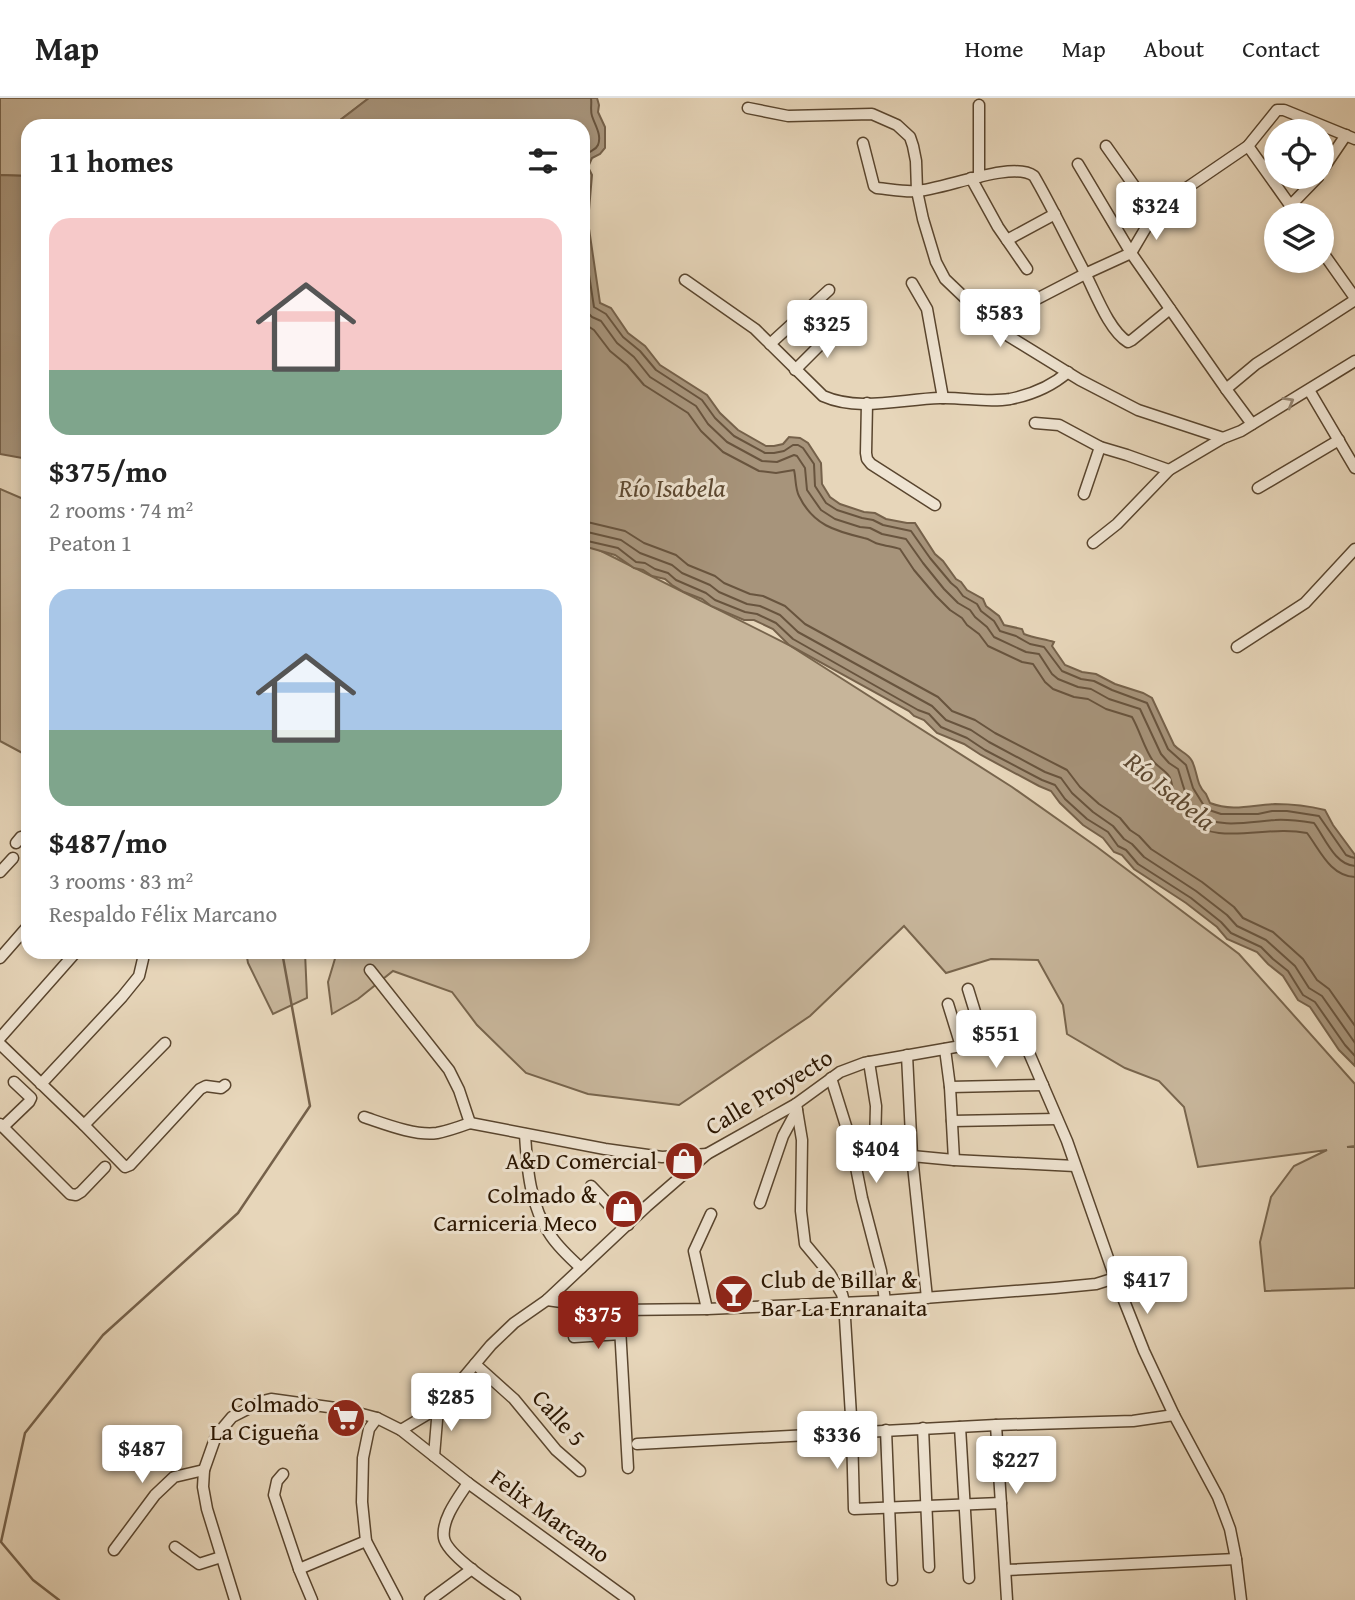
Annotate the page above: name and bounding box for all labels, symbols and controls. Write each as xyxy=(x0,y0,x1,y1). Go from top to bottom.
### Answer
text: Map xyxy=(35,24,99,72)
text: Home xyxy=(965,31,1024,66)
text: Map xyxy=(1062,31,1106,66)
text: About xyxy=(1144,31,1204,66)
text: Contact xyxy=(1242,31,1320,66)
map controls xyxy=(1264,119,1334,273)
button: locate xyxy=(1264,119,1334,189)
text: 11 homes xyxy=(49,139,174,183)
icon: filters xyxy=(524,142,562,180)
pin: $324 xyxy=(1115,183,1197,242)
text: $324 xyxy=(1132,188,1180,221)
button: layers xyxy=(1264,203,1334,273)
icon: home xyxy=(243,264,369,390)
pin: $583 xyxy=(959,289,1041,349)
text: $583 xyxy=(976,295,1024,328)
pin: $325 xyxy=(786,300,868,360)
text: $325 xyxy=(803,306,851,339)
one-way arrow xyxy=(1282,397,1294,410)
text: $375/mo xyxy=(49,449,167,493)
water label: Río Isabela xyxy=(617,468,726,507)
text: 2 rooms · 74 m² xyxy=(49,493,193,526)
text: Peaton 1 xyxy=(49,526,132,559)
icon: home xyxy=(243,635,369,761)
water label: Río Isabela xyxy=(1116,741,1224,839)
text: $487/mo xyxy=(49,820,167,864)
text: 3 rooms · 83 m² xyxy=(49,864,193,897)
text: Respaldo Félix Marcano xyxy=(49,897,277,930)
pin: $551 xyxy=(955,1010,1037,1070)
text: $551 xyxy=(972,1016,1020,1049)
street label: Calle Proyecto xyxy=(698,1040,839,1143)
pin: $404 xyxy=(835,1126,917,1185)
text: $404 xyxy=(852,1131,900,1164)
shop icon: A&D Comercial xyxy=(663,1140,705,1182)
place label: A&D Comercial xyxy=(505,1143,657,1178)
place label: Colmado & Carniceria Meco xyxy=(434,1177,598,1240)
shop icon: Colmado & Carniceria Meco xyxy=(603,1188,645,1230)
pin: $417 xyxy=(1106,1256,1188,1316)
place label: Club de Billar & Bar La Enranaita xyxy=(761,1262,928,1325)
text: $417 xyxy=(1123,1262,1171,1295)
bar icon: Club de Billar & Bar La Enranaita xyxy=(713,1273,755,1315)
pin: $375 xyxy=(557,1292,639,1351)
text: $375 xyxy=(574,1297,622,1330)
pin: $285 xyxy=(410,1374,492,1433)
text: $285 xyxy=(427,1379,475,1412)
street label: Calle 5 xyxy=(524,1381,594,1454)
place label: Colmado La Cigueña xyxy=(210,1386,320,1449)
supermarket icon: Colmado La Cigueña xyxy=(325,1397,367,1439)
pin: $336 xyxy=(796,1412,878,1471)
text: $336 xyxy=(813,1417,861,1450)
pin: $487 xyxy=(101,1426,183,1485)
text: $487 xyxy=(118,1431,166,1464)
pin: $227 xyxy=(975,1436,1057,1496)
text: $227 xyxy=(992,1442,1040,1475)
street label: Felix Marcano xyxy=(483,1460,618,1571)

